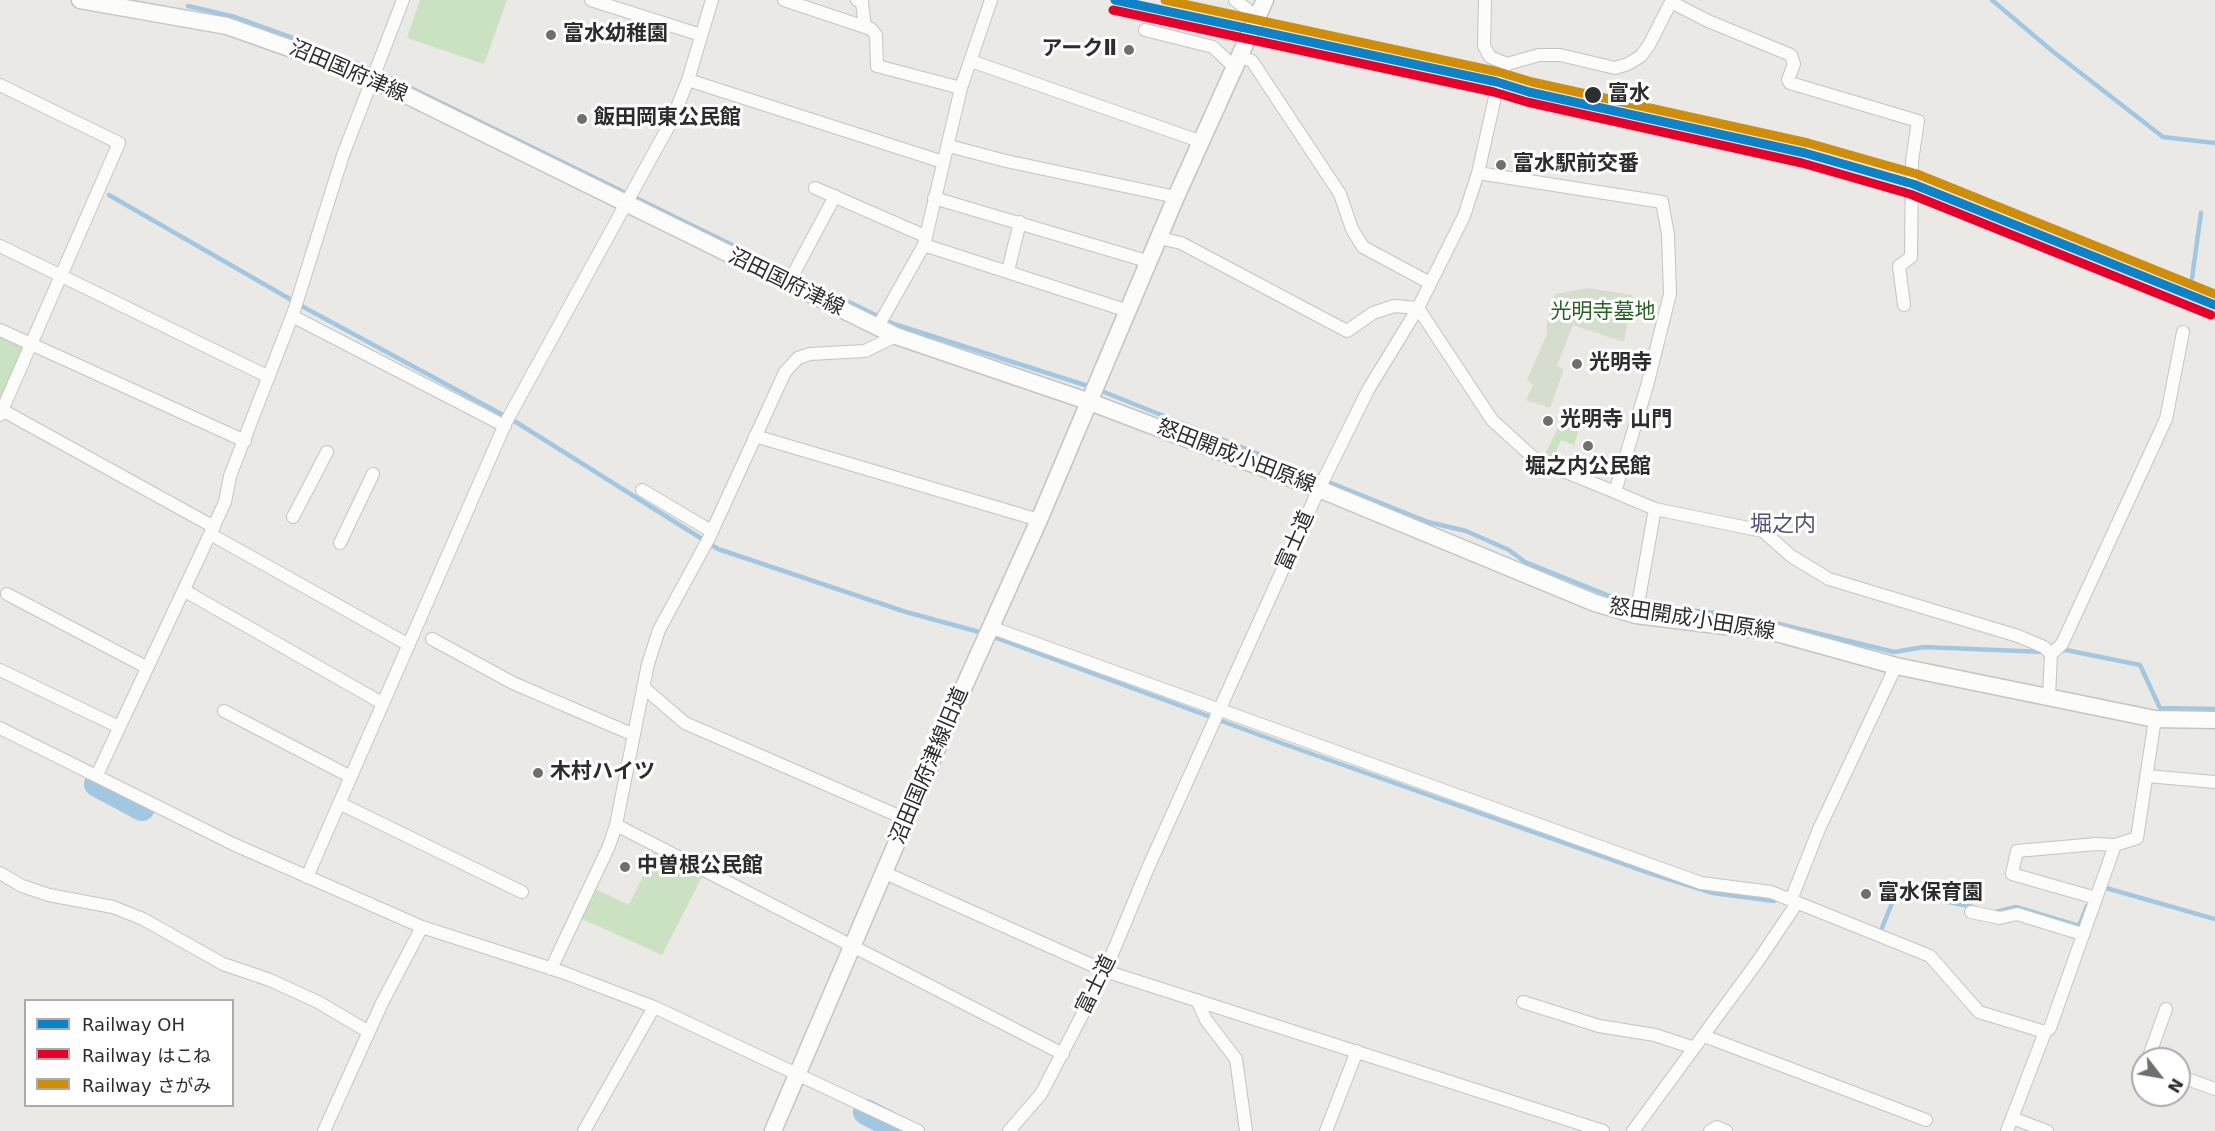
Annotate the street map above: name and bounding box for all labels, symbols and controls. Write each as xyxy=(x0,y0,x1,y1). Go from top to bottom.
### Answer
place label: 富水幼稚園 xyxy=(563,22,668,48)
marker: 富水幼稚園 xyxy=(544,28,558,42)
street label: 沼田国府津線 xyxy=(285,36,411,108)
place label: アークⅡ xyxy=(1041,37,1117,63)
marker: アークⅡ xyxy=(1122,43,1136,57)
place label: 富水 xyxy=(1608,82,1650,108)
marker: 富水 xyxy=(1583,85,1603,105)
place label: 飯田岡東公民館 xyxy=(594,106,741,132)
marker: 飯田岡東公民館 xyxy=(575,112,589,126)
place label: 富水駅前交番 xyxy=(1513,152,1639,178)
marker: 富水駅前交番 xyxy=(1494,158,1508,172)
street label: 沼田国府津線 xyxy=(724,244,848,322)
park label: 光明寺墓地 xyxy=(1551,300,1655,326)
place label: 光明寺 xyxy=(1589,351,1652,377)
marker: 光明寺 xyxy=(1570,357,1584,371)
place label: 光明寺 山門 xyxy=(1560,408,1672,434)
marker: 光明寺 山門 xyxy=(1541,414,1555,428)
street label: 怒田開成小田原線 xyxy=(1153,415,1319,499)
marker: 堀之内公民館 xyxy=(1581,439,1595,453)
place label: 堀之内公民館 xyxy=(1525,455,1651,481)
street label: 富士道 xyxy=(1272,507,1320,575)
district label: 堀之内 xyxy=(1750,512,1816,538)
street label: 怒田開成小田原線 xyxy=(1607,594,1777,646)
street label: 沼田国府津線旧道 xyxy=(886,684,974,848)
place label: 木村ハイツ xyxy=(550,760,655,786)
marker: 木村ハイツ xyxy=(531,766,545,780)
place label: 中曽根公民館 xyxy=(637,854,763,880)
marker: 中曽根公民館 xyxy=(618,860,632,874)
place label: 富水保育園 xyxy=(1878,881,1983,907)
marker: 富水保育園 xyxy=(1859,887,1873,901)
street label: 富士道 xyxy=(1072,951,1122,1019)
legend xyxy=(24,999,234,1107)
text: Railway OH xyxy=(82,1014,185,1035)
text: Railway はこね xyxy=(82,1045,211,1066)
north arrow xyxy=(2131,1047,2191,1107)
text: Railway さがみ xyxy=(82,1075,211,1096)
text: N xyxy=(2164,1075,2187,1096)

